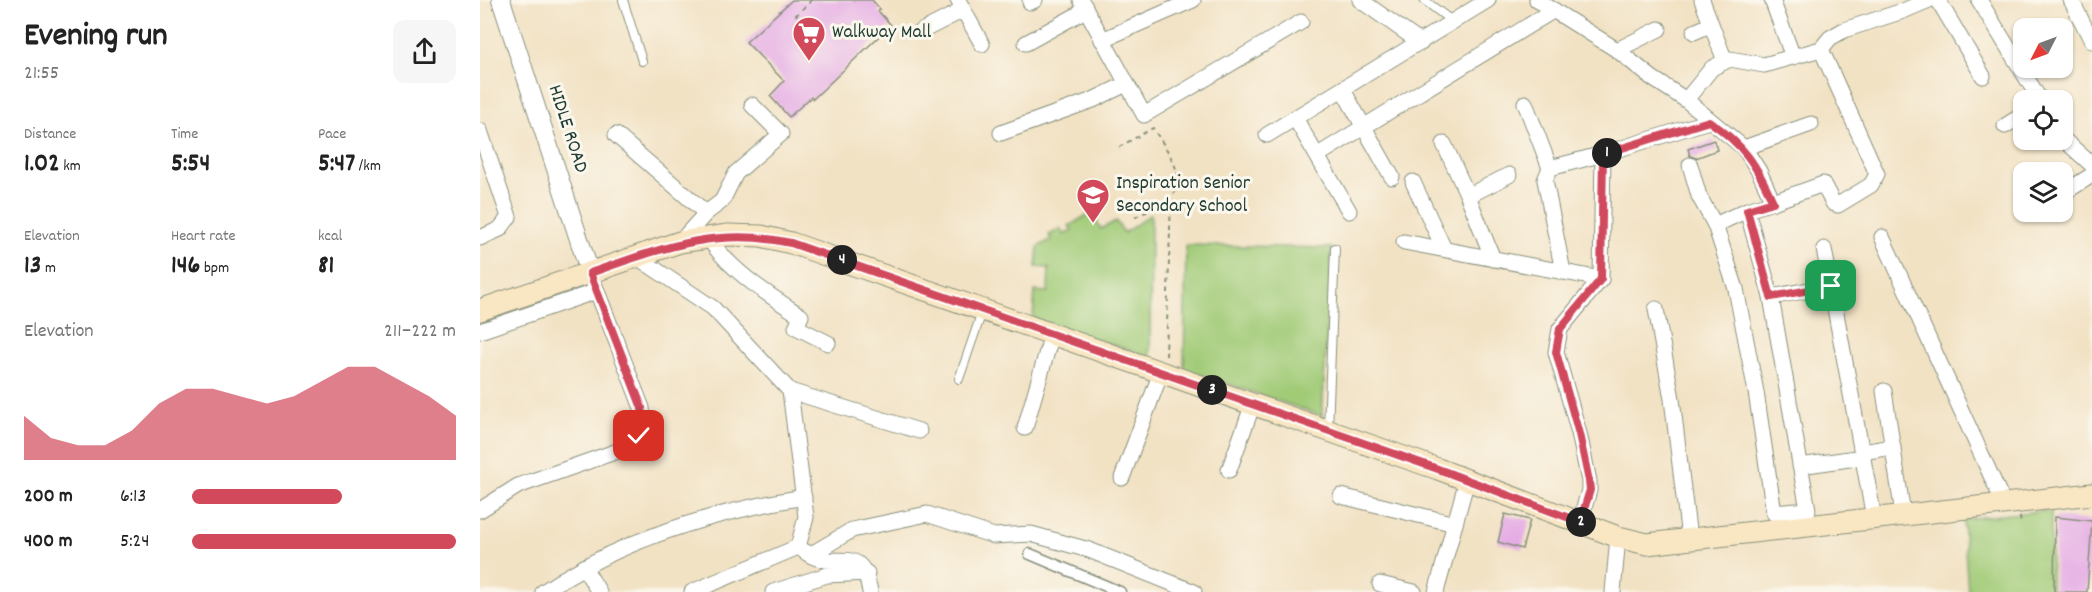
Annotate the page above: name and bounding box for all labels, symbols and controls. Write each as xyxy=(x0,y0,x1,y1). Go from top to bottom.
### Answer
text: Evening run xyxy=(24,14,168,61)
supermarket icon: Walkway Mall xyxy=(791,15,827,62)
north arrow xyxy=(2013,18,2073,78)
map controls xyxy=(2013,18,2073,222)
place label: Walkway Mall xyxy=(832,19,932,47)
button: share xyxy=(393,20,456,83)
text: 21:55 xyxy=(24,60,59,88)
street label: HIDLE ROAD xyxy=(540,81,594,177)
button: locate xyxy=(2013,90,2073,150)
text: Distance xyxy=(24,123,76,146)
text: Time xyxy=(171,123,198,146)
text: Pace xyxy=(318,123,346,146)
pin: 1 xyxy=(1592,138,1622,168)
text: 1 xyxy=(1605,141,1609,164)
text: 1.02 xyxy=(24,146,60,183)
text: 5:54 xyxy=(171,146,210,183)
text: 5:47 xyxy=(318,146,355,183)
text: km xyxy=(60,155,81,178)
text: /km xyxy=(355,155,381,178)
button: layers xyxy=(2013,162,2073,222)
place label: Inspiration Senior Secondary School xyxy=(1116,170,1251,221)
school or university icon: Inspiration Senior Secondary School xyxy=(1075,177,1111,224)
text: Elevation xyxy=(24,225,80,248)
text: Heart rate xyxy=(171,225,236,248)
text: kcal xyxy=(318,225,342,248)
pin: 4 xyxy=(827,245,857,275)
text: 13 xyxy=(24,248,41,285)
text: 146 xyxy=(171,248,200,285)
text: 81 xyxy=(318,248,334,285)
text: 4 xyxy=(839,248,845,271)
text: m xyxy=(41,257,56,280)
text: bpm xyxy=(200,257,229,280)
pin xyxy=(1805,260,1856,311)
icon: arrive xyxy=(1814,269,1847,302)
text: Elevation xyxy=(24,318,94,346)
text: 211–222 m xyxy=(384,318,456,346)
pin: 3 xyxy=(1197,375,1227,405)
text: 3 xyxy=(1208,378,1216,401)
pin xyxy=(613,410,664,461)
icon: check xyxy=(622,419,655,452)
text: 200 m xyxy=(24,483,73,511)
text: 6:13 xyxy=(120,483,146,511)
pin: 2 xyxy=(1566,507,1596,537)
text: 2 xyxy=(1578,510,1585,533)
text: 400 m xyxy=(24,528,72,556)
text: 5:24 xyxy=(120,528,150,556)

